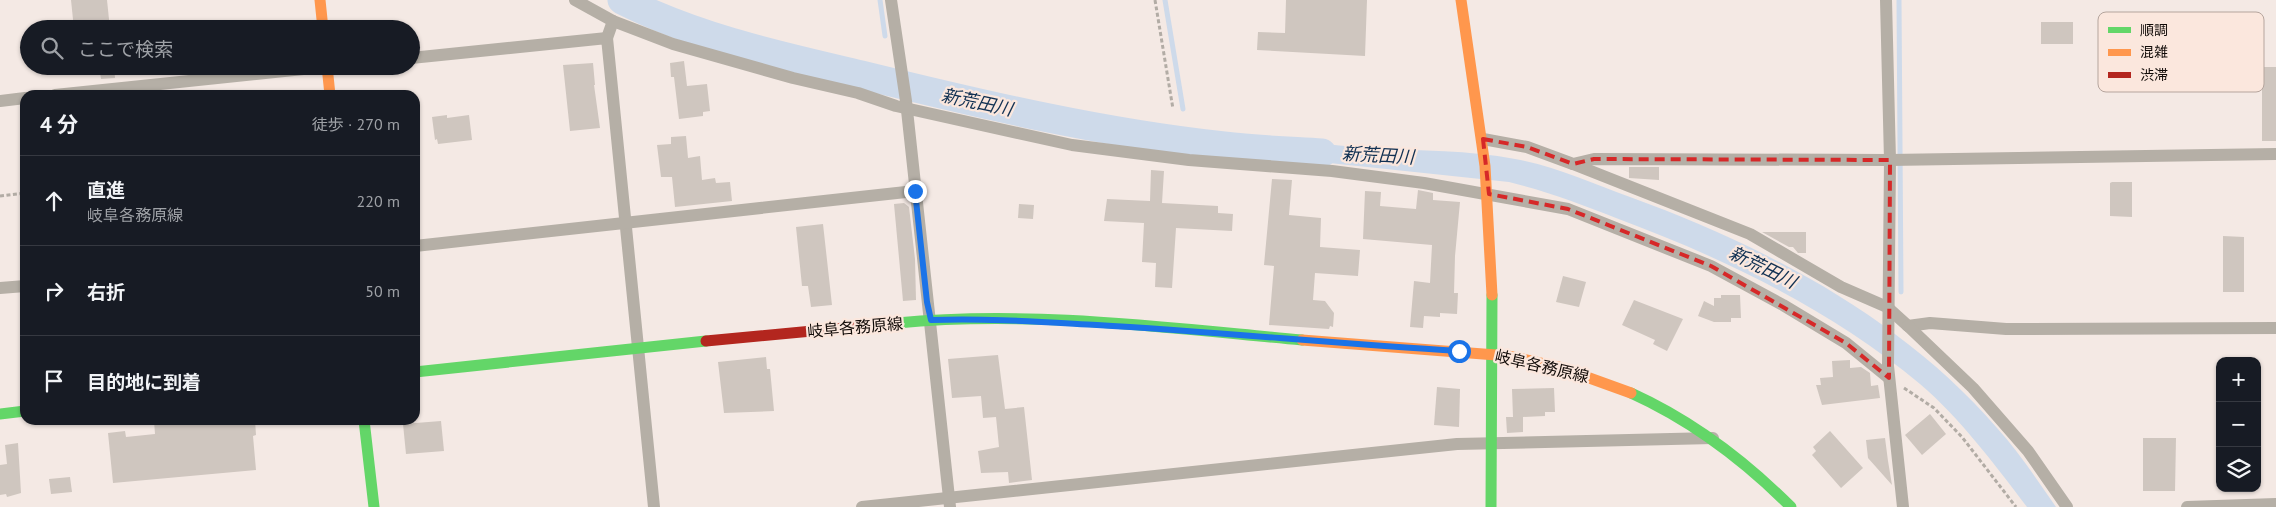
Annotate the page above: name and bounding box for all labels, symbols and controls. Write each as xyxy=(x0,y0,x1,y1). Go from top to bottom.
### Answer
legend xyxy=(2098,12,2264,92)
search box xyxy=(20,20,420,75)
text: 順調 xyxy=(2140,21,2168,39)
icon: search xyxy=(38,34,66,62)
text: ここで検索 xyxy=(78,37,173,61)
text: 混雑 xyxy=(2140,43,2168,61)
text: 渋滞 xyxy=(2140,66,2168,84)
water label: 新荒田川 xyxy=(939,83,1017,121)
text: 4 分 xyxy=(40,111,78,138)
text: 徒歩 · 270 m xyxy=(312,114,400,134)
water label: 新荒田川 xyxy=(1341,142,1417,168)
text: 直進 xyxy=(87,178,125,202)
route end xyxy=(904,180,927,203)
icon: ahead xyxy=(40,187,68,215)
text: 220 m xyxy=(357,191,400,211)
text: 岐阜各務原線 xyxy=(87,205,183,225)
water label: 新荒田川 xyxy=(1726,241,1802,294)
icon: right xyxy=(40,277,68,305)
text: 右折 xyxy=(87,280,125,304)
text: 50 m xyxy=(365,281,400,301)
street label: 岐阜各務原線 xyxy=(806,313,904,341)
route start xyxy=(1448,340,1471,363)
street label: 岐阜各務原線 xyxy=(1493,345,1591,387)
map controls xyxy=(2216,357,2261,492)
button: + xyxy=(2216,357,2261,402)
icon: arrive xyxy=(40,367,68,395)
text: 目的地に到着 xyxy=(87,370,201,394)
button: − xyxy=(2216,402,2261,447)
button: layers xyxy=(2216,447,2261,492)

